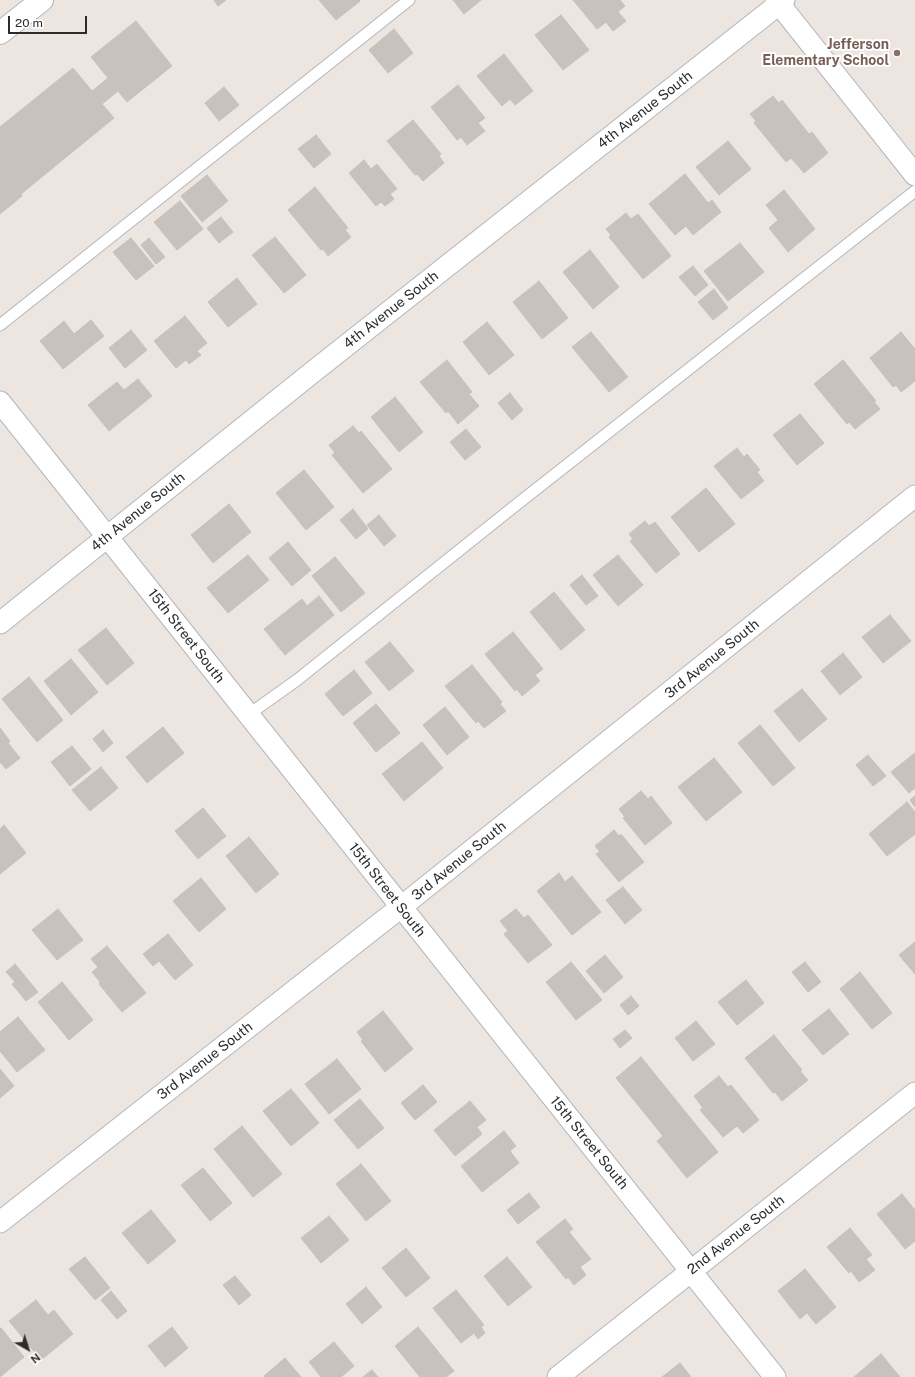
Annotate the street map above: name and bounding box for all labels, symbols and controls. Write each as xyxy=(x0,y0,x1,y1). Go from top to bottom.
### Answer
scale bar xyxy=(10,8,89,34)
text: 20 m xyxy=(15,16,43,30)
place label: Jefferson Elementary School xyxy=(762,37,889,70)
marker: Jefferson Elementary School xyxy=(892,48,902,58)
street label: 4th Avenue South xyxy=(594,68,696,152)
street label: 4th Avenue South xyxy=(340,268,442,352)
street label: 4th Avenue South xyxy=(88,469,188,555)
street label: 15th Street South xyxy=(144,586,228,686)
street label: 3rd Avenue South xyxy=(662,616,762,702)
street label: 3rd Avenue South xyxy=(409,818,509,904)
street label: 15th Street South xyxy=(345,840,429,940)
street label: 3rd Avenue South xyxy=(154,1019,256,1103)
street label: 15th Street South xyxy=(546,1093,632,1193)
street label: 2nd Avenue South xyxy=(684,1192,788,1278)
north arrow xyxy=(8,1329,48,1369)
text: N xyxy=(28,1351,43,1366)

